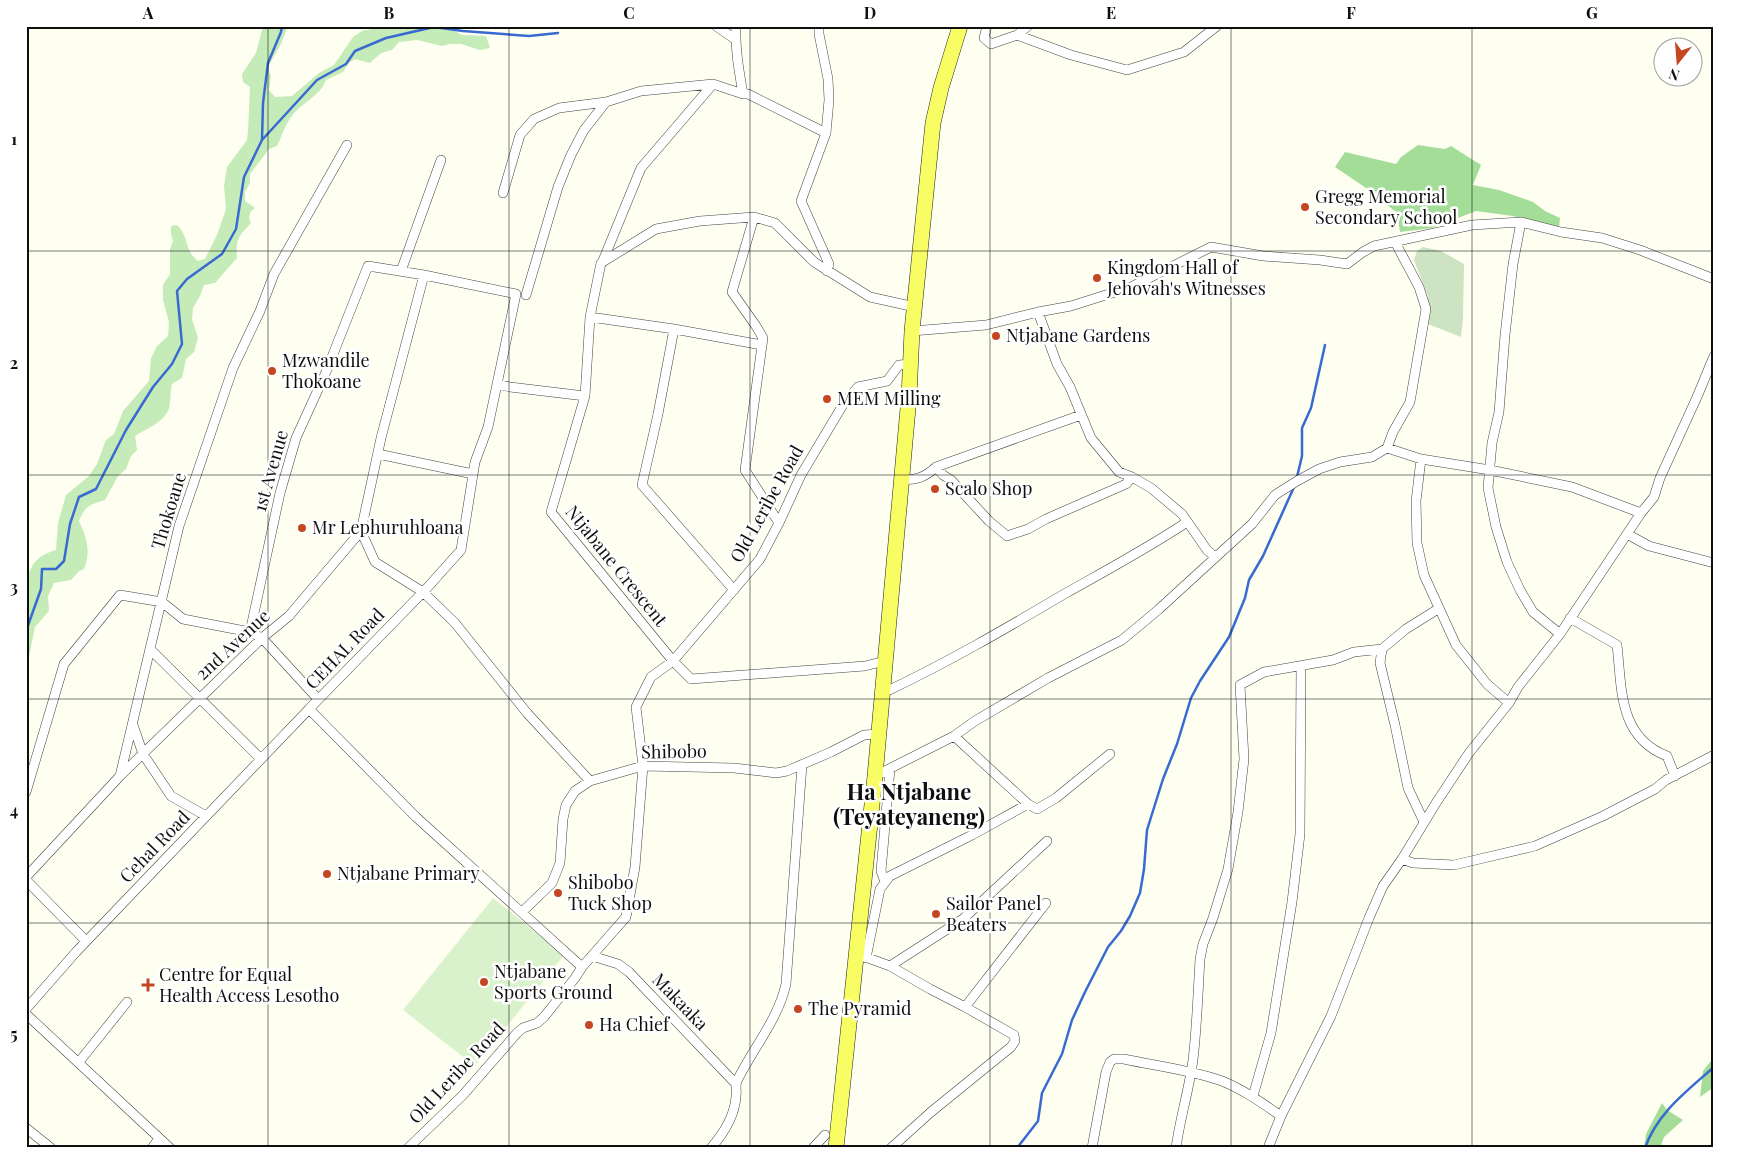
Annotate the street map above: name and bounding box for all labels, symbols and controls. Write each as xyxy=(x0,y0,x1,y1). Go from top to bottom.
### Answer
text: A xyxy=(142,2,154,23)
text: B xyxy=(384,2,395,23)
text: C xyxy=(623,2,635,23)
text: D xyxy=(864,2,876,23)
text: E xyxy=(1106,2,1116,23)
text: F xyxy=(1346,2,1356,23)
text: G xyxy=(1586,2,1598,23)
north arrow xyxy=(1652,38,1702,88)
text: N xyxy=(1666,64,1682,85)
text: 1 xyxy=(11,128,17,149)
place label: Gregg Memorial Secondary School xyxy=(1315,184,1457,229)
marker: Gregg Memorial Secondary School xyxy=(1299,201,1311,213)
place label: Kingdom Hall of Jehovah's Witnesses xyxy=(1106,255,1266,300)
marker: Kingdom Hall of Jehovah's Witnesses xyxy=(1091,272,1103,284)
place label: Ntjabane Gardens xyxy=(1006,323,1150,347)
marker: Ntjabane Gardens xyxy=(990,330,1002,342)
place label: Mzwandile Thokoane xyxy=(282,348,370,393)
text: 2 xyxy=(10,352,18,373)
marker: Mzwandile Thokoane xyxy=(266,365,278,377)
place label: MEM Milling xyxy=(837,386,941,410)
marker: MEM Milling xyxy=(821,393,833,405)
street label: 1st Avenue xyxy=(247,427,293,514)
street label: Old Leribe Road xyxy=(724,440,809,566)
street label: Thokoane xyxy=(145,469,191,552)
place label: Scalo Shop xyxy=(945,476,1032,500)
marker: Scalo Shop xyxy=(929,483,941,495)
street label: Ntjabane Crescent xyxy=(561,500,673,631)
place label: Mr Lephuruhloana xyxy=(312,515,464,539)
marker: Mr Lephuruhloana xyxy=(296,522,308,534)
text: 3 xyxy=(10,576,18,597)
street label: CEHAL Road xyxy=(300,602,389,694)
street label: 2nd Avenue xyxy=(190,604,275,685)
street label: Shibobo xyxy=(641,738,707,764)
district label: Ha Ntjabane (Teyateyaneng) xyxy=(833,776,985,831)
text: 4 xyxy=(10,799,18,820)
street label: Cehal Road xyxy=(114,805,195,888)
place label: Ntjabane Primary xyxy=(337,861,480,885)
marker: Ntjabane Primary xyxy=(321,868,333,880)
place label: Shibobo Tuck Shop xyxy=(568,870,652,915)
marker: Shibobo Tuck Shop xyxy=(552,887,564,899)
place label: Sailor Panel Beaters xyxy=(946,891,1041,936)
marker: Sailor Panel Beaters xyxy=(930,908,942,920)
place label: Ntjabane Sports Ground xyxy=(494,959,613,1004)
place label: Centre for Equal Health Access Lesotho xyxy=(159,962,339,1007)
street label: Makaaka xyxy=(647,967,714,1035)
marker: Ntjabane Sports Ground xyxy=(478,976,490,988)
marker: Centre for Equal Health Access Lesotho xyxy=(141,978,155,992)
place label: The Pyramid xyxy=(808,996,912,1020)
marker: The Pyramid xyxy=(792,1003,804,1015)
place label: Ha Chief xyxy=(599,1012,671,1036)
street label: Old Leribe Road xyxy=(403,1016,510,1128)
marker: Ha Chief xyxy=(583,1019,595,1031)
text: 5 xyxy=(10,1023,18,1044)

